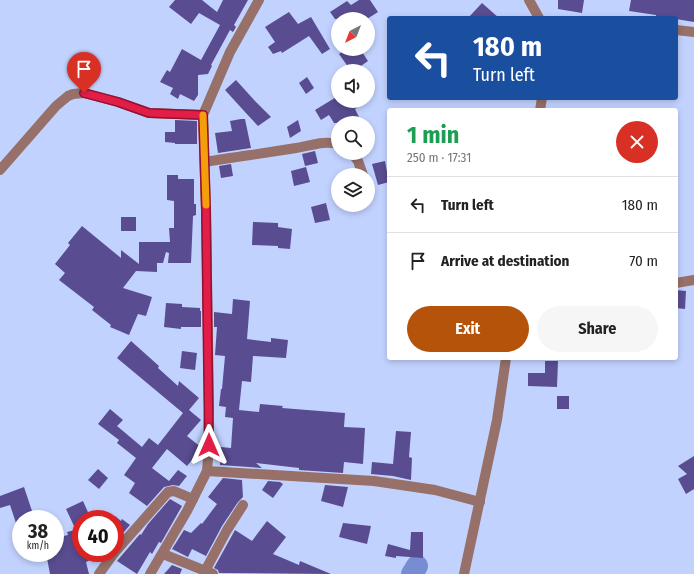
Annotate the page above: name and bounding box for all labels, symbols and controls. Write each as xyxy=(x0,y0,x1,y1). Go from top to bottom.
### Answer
north arrow xyxy=(331,12,375,56)
map controls xyxy=(331,12,375,212)
text: 180 m xyxy=(473,30,542,63)
icon: left xyxy=(407,32,459,84)
pin xyxy=(67,52,101,93)
icon: arrive xyxy=(73,58,95,80)
button: sound xyxy=(331,64,375,108)
text: Turn left xyxy=(473,64,535,86)
button: search xyxy=(331,116,375,160)
text: 1 min xyxy=(407,121,459,149)
button: close xyxy=(616,121,658,163)
text: 250 m · 17:31 xyxy=(407,150,471,165)
button: layers xyxy=(331,168,375,212)
icon: left xyxy=(407,194,429,216)
text: Turn left xyxy=(441,196,494,214)
text: 180 m xyxy=(622,196,658,214)
icon: arrive xyxy=(407,250,429,272)
text: Arrive at destination xyxy=(441,252,569,270)
text: 70 m xyxy=(629,252,658,270)
button: Exit xyxy=(407,306,529,352)
button: Share xyxy=(537,306,658,352)
position arrow xyxy=(188,424,230,466)
speed limit sign: 40 xyxy=(72,510,124,562)
text: 38 xyxy=(28,519,48,543)
text: km/h xyxy=(27,540,49,552)

